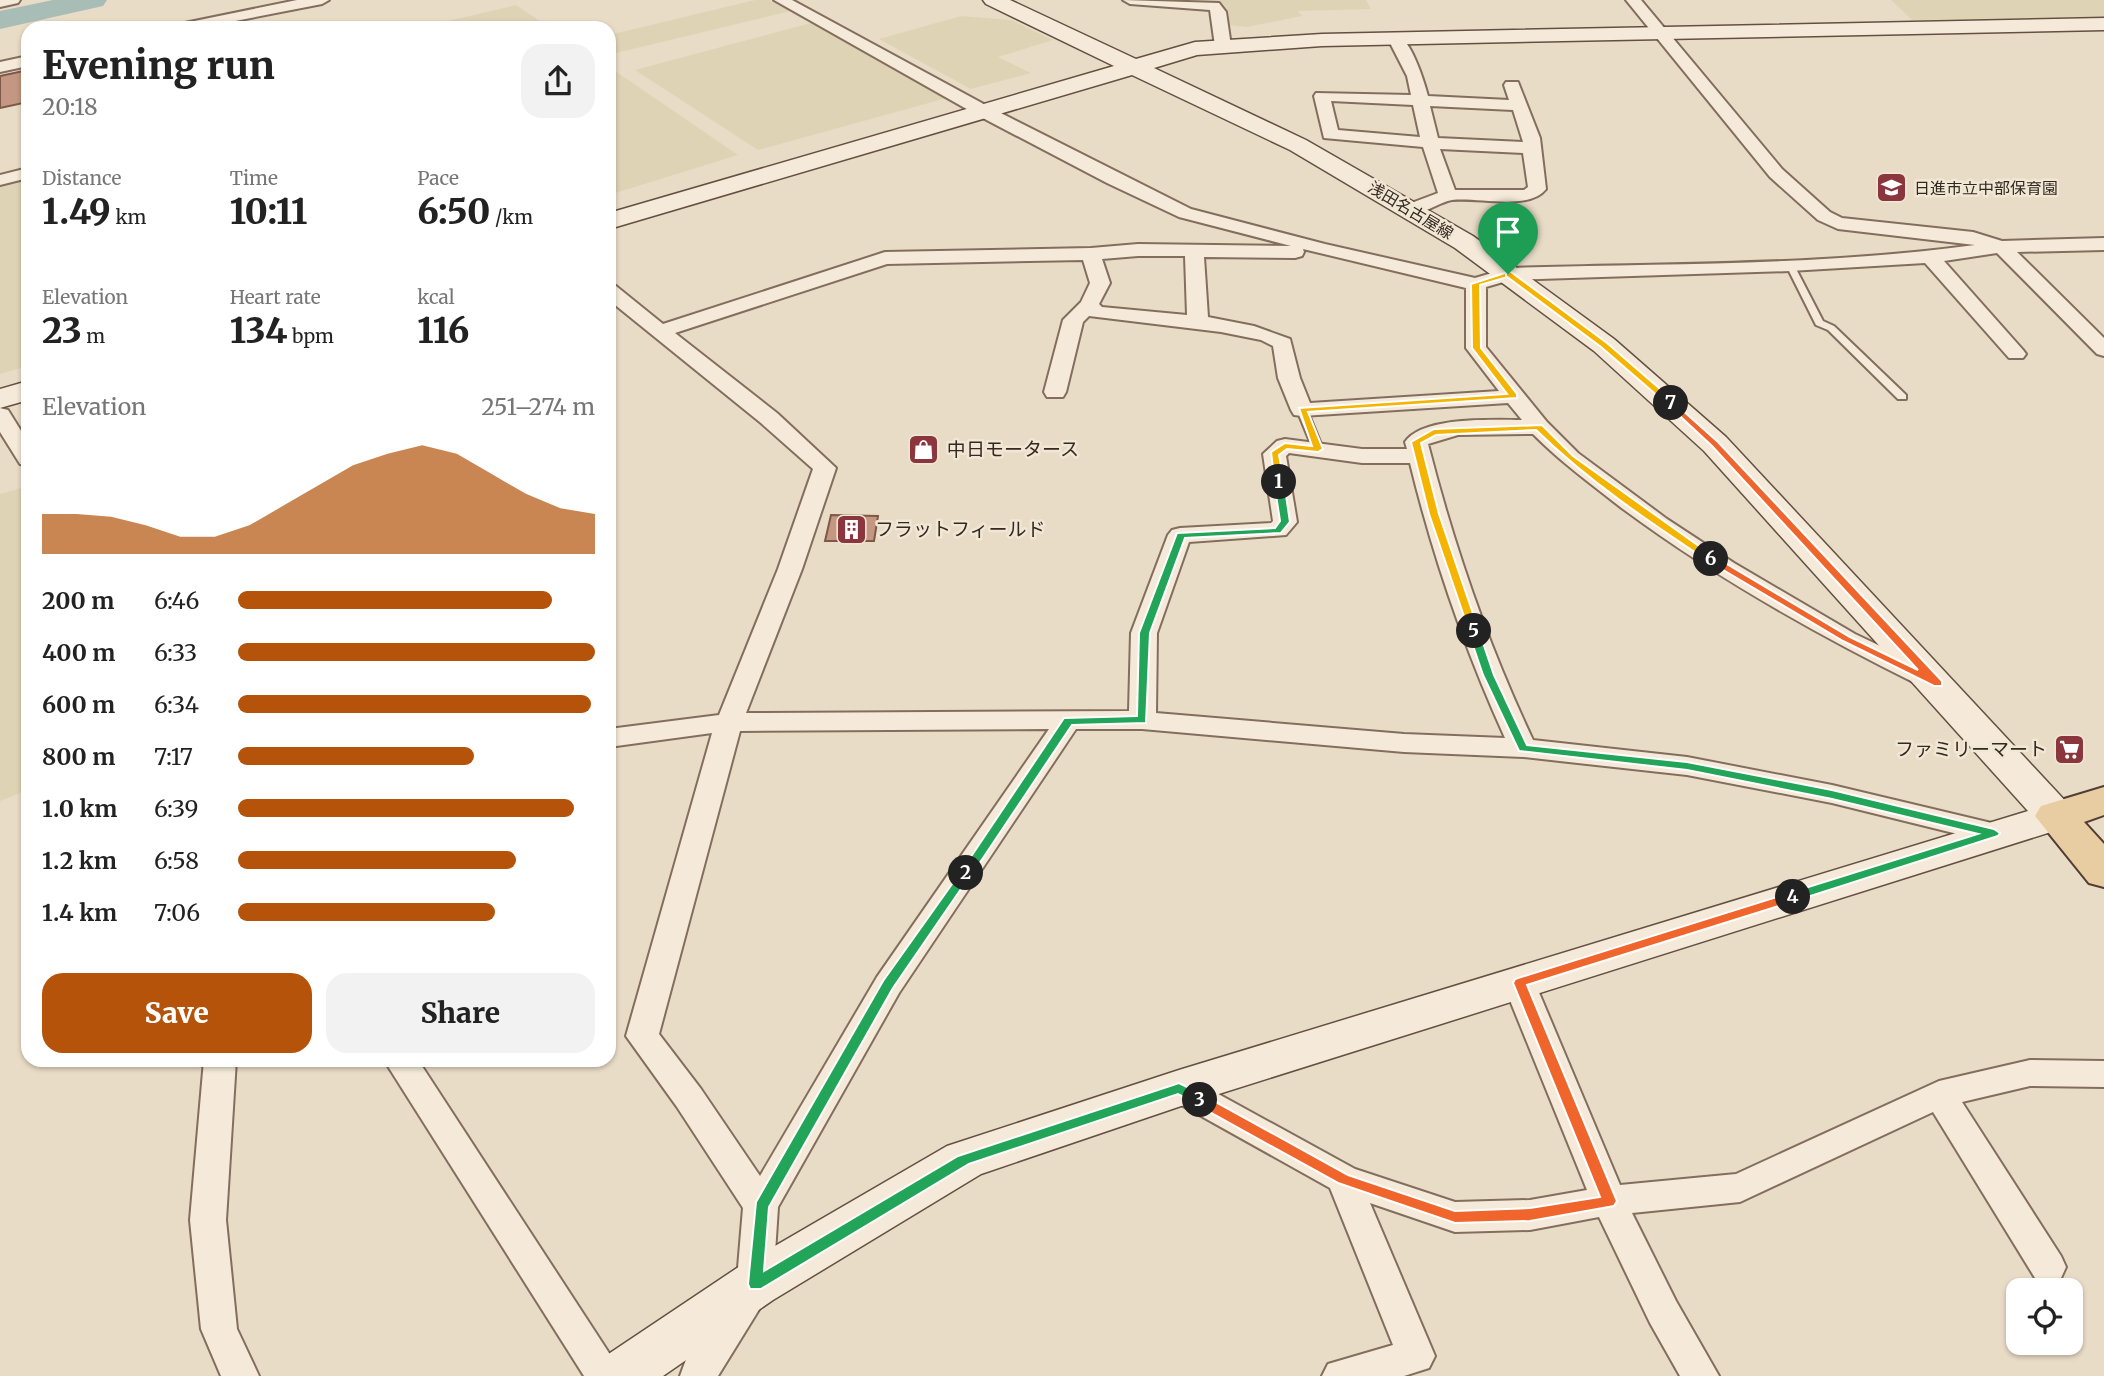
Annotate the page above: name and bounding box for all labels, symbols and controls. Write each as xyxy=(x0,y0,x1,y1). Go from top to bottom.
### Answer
text: Evening run xyxy=(42,42,275,89)
button: share xyxy=(521,44,595,118)
text: 20:18 xyxy=(42,92,98,121)
text: Distance xyxy=(42,166,121,190)
text: Time xyxy=(230,166,278,190)
text: Pace xyxy=(417,166,459,190)
school or university icon: 日進市立中部保育園 xyxy=(1874,171,1908,205)
street label: 浅田名古屋線 xyxy=(1365,177,1457,243)
place label: 日進市立中部保育園 xyxy=(1914,178,2058,198)
text: 1.49 xyxy=(42,190,111,234)
text: 10:11 xyxy=(230,190,307,234)
text: 6:50 xyxy=(417,190,490,234)
pin xyxy=(1478,202,1538,274)
text: km xyxy=(111,205,146,229)
text: /km xyxy=(490,205,533,229)
icon: arrive xyxy=(1489,213,1527,251)
text: Elevation xyxy=(42,285,128,309)
text: Heart rate xyxy=(230,285,321,309)
text: kcal xyxy=(417,285,455,309)
text: 23 xyxy=(42,309,82,353)
text: 134 xyxy=(230,309,288,353)
text: 116 xyxy=(417,309,469,353)
text: m xyxy=(82,324,105,348)
text: bpm xyxy=(288,324,334,348)
pin: 7 xyxy=(1654,386,1688,420)
text: 7 xyxy=(1665,390,1676,414)
text: Elevation xyxy=(42,392,146,421)
text: 251–274 m xyxy=(481,392,595,421)
shop icon: 中日モータース xyxy=(907,432,941,466)
place label: 中日モータース xyxy=(947,437,1079,461)
pin: 1 xyxy=(1262,464,1296,500)
text: 1 xyxy=(1274,469,1283,493)
building icon: フラットフィールド xyxy=(835,512,869,546)
place label: フラットフィールド xyxy=(875,517,1046,541)
pin: 6 xyxy=(1694,542,1728,576)
text: 6 xyxy=(1705,546,1716,570)
text: 200 m xyxy=(42,586,114,615)
text: 6:46 xyxy=(154,586,200,615)
pin: 5 xyxy=(1456,614,1492,648)
text: 5 xyxy=(1468,618,1479,642)
text: 400 m xyxy=(42,638,116,667)
text: 6:33 xyxy=(154,638,197,667)
text: 600 m xyxy=(42,690,115,719)
text: 6:34 xyxy=(154,690,199,719)
supermarket icon: ファミリーマート xyxy=(2053,732,2087,766)
place label: ファミリーマート xyxy=(1895,737,2047,761)
text: 800 m xyxy=(42,742,115,771)
text: 7:17 xyxy=(154,742,193,771)
text: 1.0 km xyxy=(42,794,117,823)
text: 6:39 xyxy=(154,794,198,823)
text: 1.2 km xyxy=(42,846,117,875)
text: 6:58 xyxy=(154,846,199,875)
pin: 2 xyxy=(948,856,984,890)
text: 2 xyxy=(960,860,971,884)
pin: 4 xyxy=(1776,880,1811,914)
text: 4 xyxy=(1786,884,1799,908)
text: 1.4 km xyxy=(42,898,117,927)
text: 7:06 xyxy=(154,898,200,927)
button: Save xyxy=(42,973,312,1053)
button: Share xyxy=(326,973,595,1053)
pin: 3 xyxy=(1182,1082,1218,1118)
text: 3 xyxy=(1194,1087,1205,1111)
map controls xyxy=(2006,1278,2083,1355)
button: locate xyxy=(2006,1278,2083,1355)

